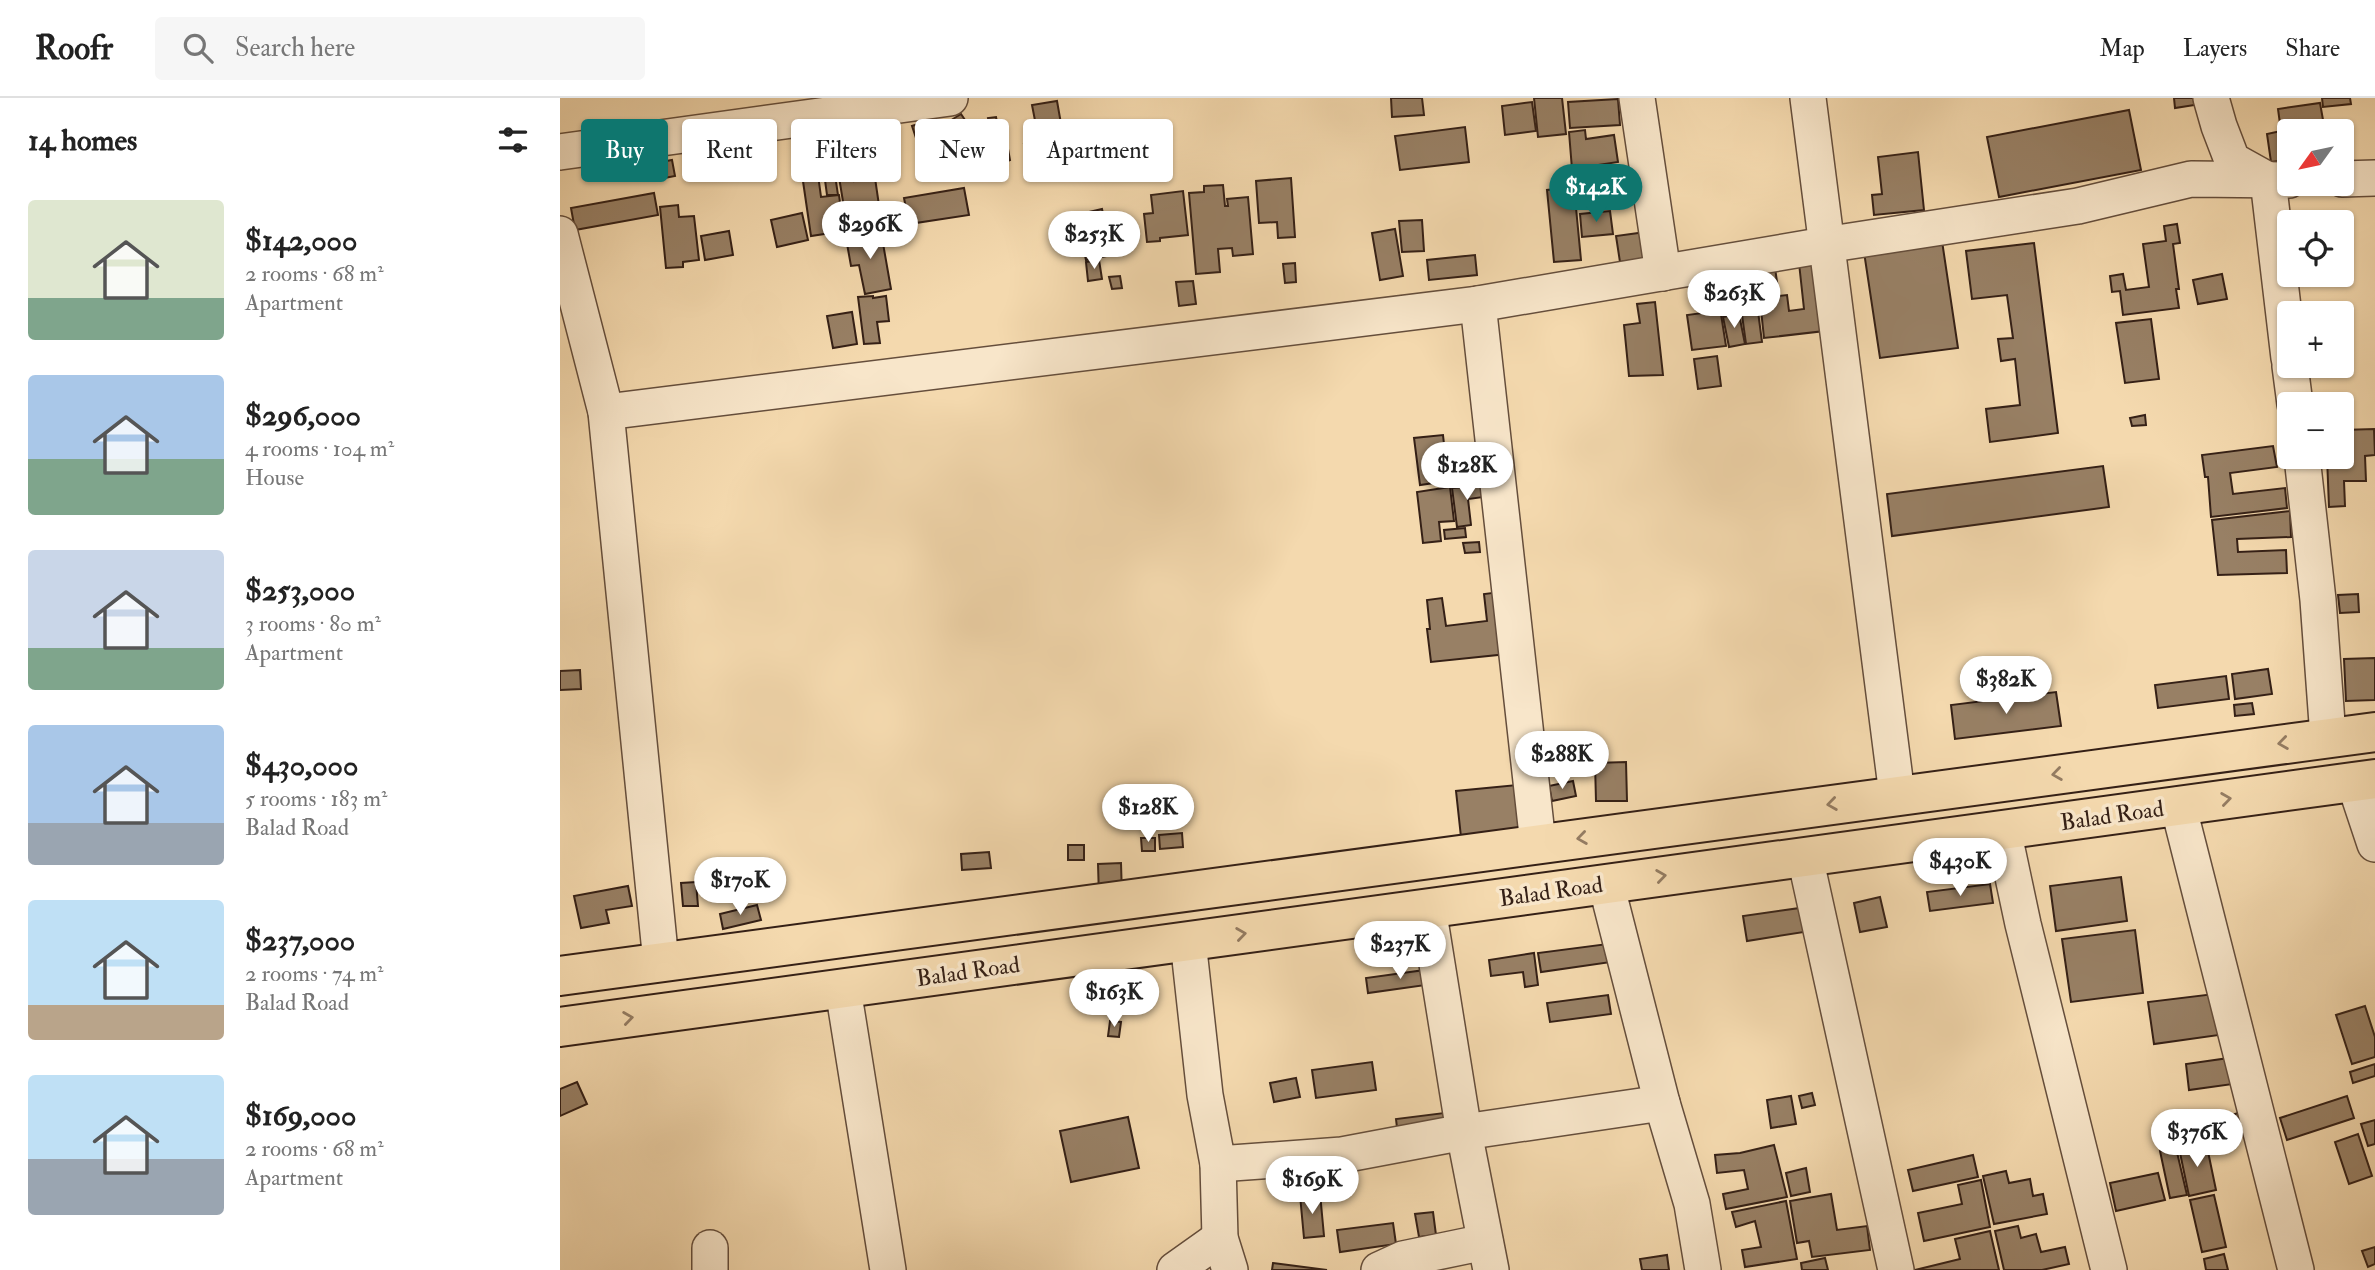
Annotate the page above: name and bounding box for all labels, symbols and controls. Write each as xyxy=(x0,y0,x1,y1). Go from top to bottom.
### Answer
search box xyxy=(155,17,645,80)
text: Roofr xyxy=(35,28,113,69)
icon: search xyxy=(179,29,217,67)
text: Search here xyxy=(235,32,355,64)
text: Map xyxy=(2100,33,2145,64)
text: Layers xyxy=(2183,33,2247,64)
text: Share xyxy=(2285,33,2340,64)
chip: Buy xyxy=(581,119,668,182)
chip: Rent xyxy=(682,119,777,182)
chip: Filters xyxy=(791,119,901,182)
chip: New xyxy=(915,119,1009,182)
chip: Apartment xyxy=(1023,119,1173,182)
north arrow xyxy=(2277,119,2354,196)
map controls xyxy=(2277,119,2354,469)
icon: filters xyxy=(494,121,532,159)
text: 14 homes xyxy=(28,122,137,159)
pin: $142K xyxy=(1547,164,1645,224)
text: $142K xyxy=(1565,172,1627,201)
pin: $296K xyxy=(821,202,919,261)
text: $296K xyxy=(838,209,902,238)
button: locate xyxy=(2277,210,2354,287)
pin: $253K xyxy=(1045,212,1143,271)
text: $253K xyxy=(1064,219,1124,248)
text: $142,000 xyxy=(245,222,357,259)
icon: home xyxy=(84,228,168,312)
text: 2 rooms · 68 m² xyxy=(245,259,384,288)
pin: $263K xyxy=(1685,271,1783,330)
text: $263K xyxy=(1703,278,1765,307)
text: Apartment xyxy=(245,288,343,317)
button: + xyxy=(2277,301,2354,378)
button: − xyxy=(2277,392,2354,469)
text: $296,000 xyxy=(245,397,361,434)
icon: home xyxy=(84,403,168,487)
text: 4 rooms · 104 m² xyxy=(245,434,394,463)
pin: $128K xyxy=(1418,442,1516,502)
text: $128K xyxy=(1437,450,1497,479)
text: House xyxy=(245,463,304,492)
text: $253,000 xyxy=(245,572,355,609)
icon: home xyxy=(84,578,168,662)
text: 3 rooms · 80 m² xyxy=(245,609,381,638)
text: Apartment xyxy=(245,638,343,667)
pin: $382K xyxy=(1957,656,2055,716)
text: $382K xyxy=(1976,664,2036,693)
pin: $288K xyxy=(1513,732,1611,791)
one-way arrow xyxy=(2277,736,2289,751)
text: $288K xyxy=(1531,739,1593,768)
text: $430,000 xyxy=(245,747,358,784)
icon: home xyxy=(84,753,168,837)
one-way arrow xyxy=(2052,766,2063,781)
text: 5 rooms · 183 m² xyxy=(245,784,388,813)
pin: $128K xyxy=(1099,784,1197,844)
text: $128K xyxy=(1118,792,1178,821)
one-way arrow xyxy=(2220,792,2232,807)
street label: Balad Road xyxy=(2058,794,2166,837)
one-way arrow xyxy=(1826,796,1838,811)
text: Balad Road xyxy=(245,813,349,842)
one-way arrow xyxy=(1576,830,1588,845)
pin: $430K xyxy=(1911,838,2009,898)
text: $430K xyxy=(1929,846,1991,875)
pin: $170K xyxy=(691,858,789,917)
text: $170K xyxy=(710,865,770,894)
one-way arrow xyxy=(1655,869,1667,884)
street label: Balad Road xyxy=(1497,870,1605,913)
text: $237,000 xyxy=(245,922,355,959)
pin: $237K xyxy=(1351,922,1449,981)
one-way arrow xyxy=(1236,927,1247,942)
icon: home xyxy=(84,928,168,1012)
text: $237K xyxy=(1370,929,1430,958)
street label: Balad Road xyxy=(914,950,1022,993)
text: 2 rooms · 74 m² xyxy=(245,959,384,988)
pin: $163K xyxy=(1065,970,1163,1029)
text: $163K xyxy=(1085,977,1143,1006)
text: Balad Road xyxy=(245,988,349,1017)
one-way arrow xyxy=(622,1011,633,1026)
text: $169,000 xyxy=(245,1097,356,1134)
icon: home xyxy=(84,1103,168,1187)
pin: $376K xyxy=(2148,1110,2246,1169)
text: $376K xyxy=(2167,1117,2227,1146)
text: 2 rooms · 68 m² xyxy=(245,1134,384,1163)
pin: $169K xyxy=(1263,1156,1361,1216)
text: Apartment xyxy=(245,1163,343,1192)
text: $169K xyxy=(1282,1164,1342,1193)

